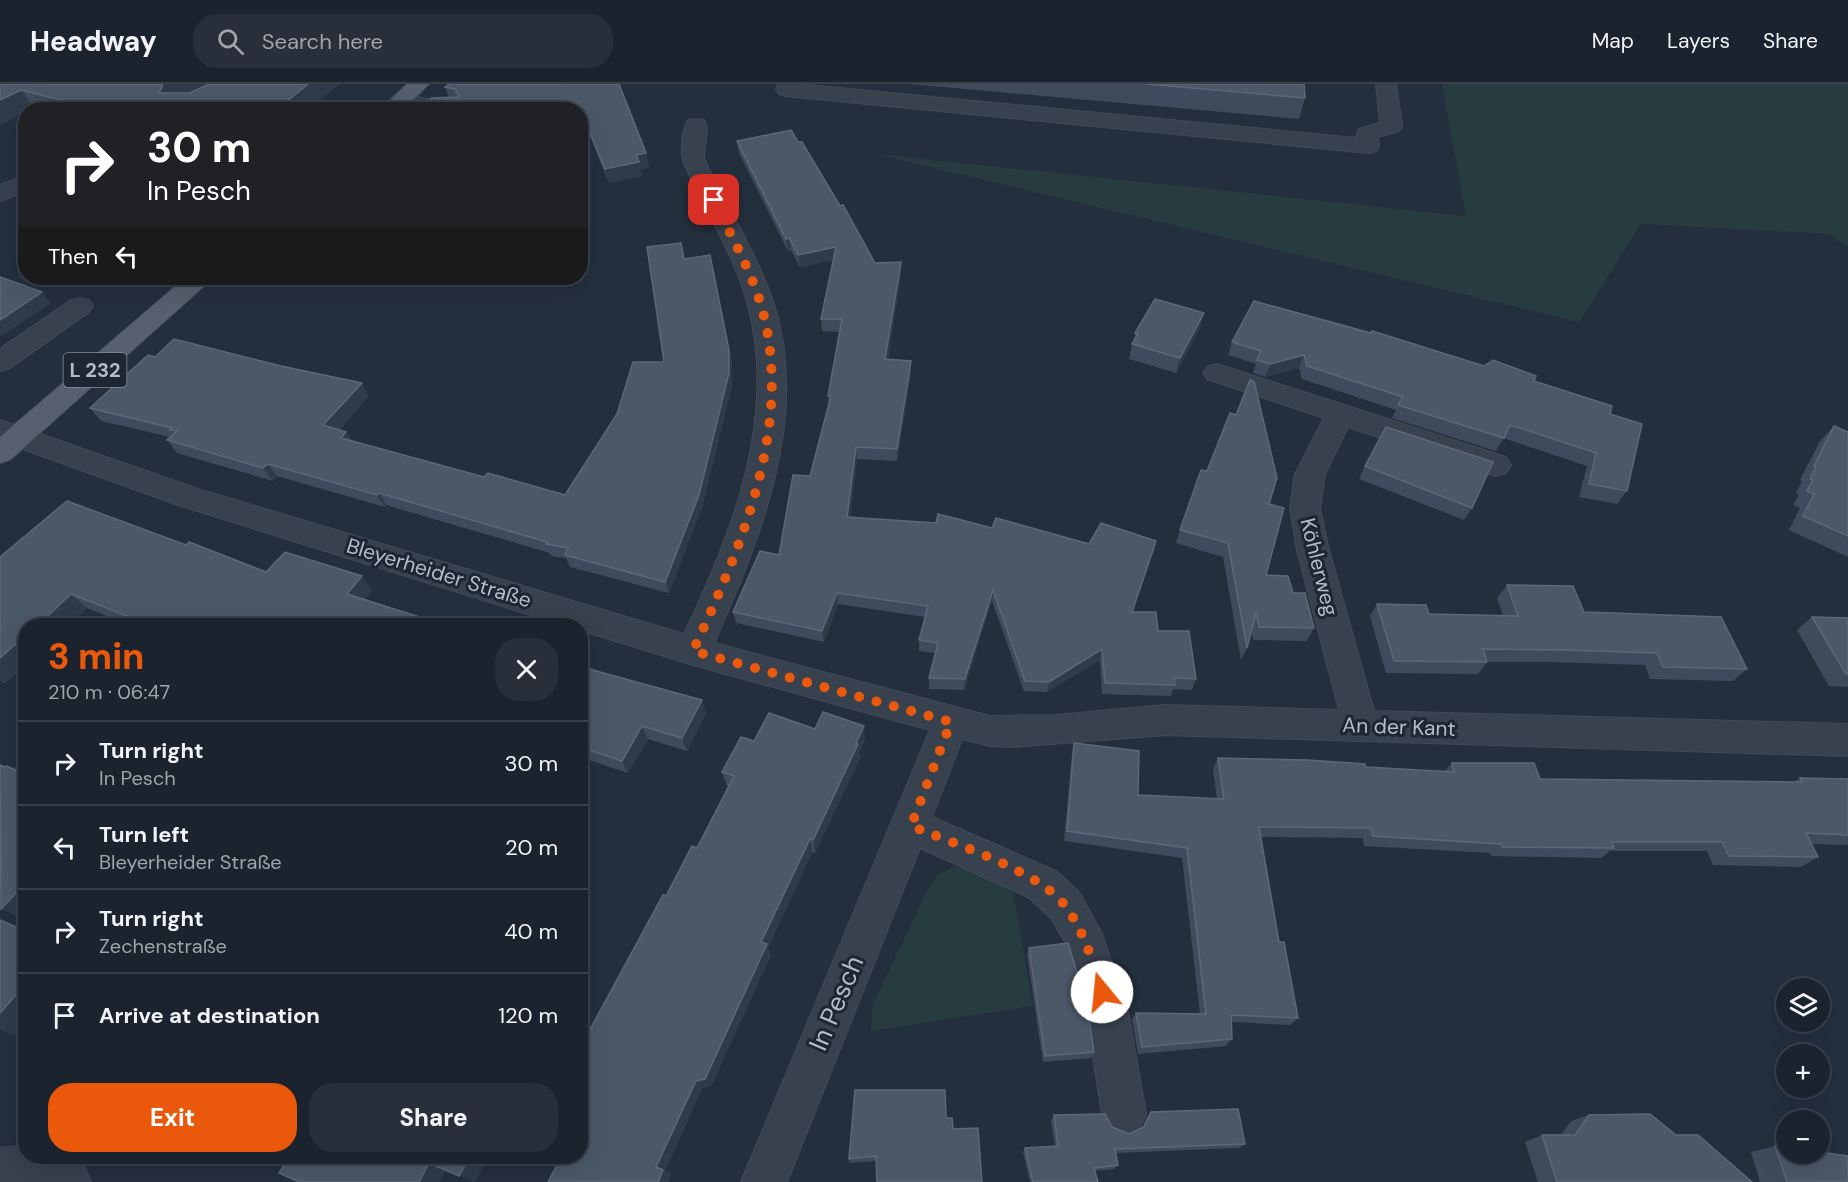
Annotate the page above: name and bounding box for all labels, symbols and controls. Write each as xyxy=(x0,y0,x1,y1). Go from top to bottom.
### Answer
search box xyxy=(193,14,613,68)
text: Headway xyxy=(30,23,157,60)
icon: search xyxy=(214,25,247,58)
text: Search here xyxy=(262,27,383,56)
text: Map xyxy=(1592,27,1634,55)
text: Layers xyxy=(1667,27,1730,55)
text: Share xyxy=(1763,27,1818,55)
text: 30 m xyxy=(147,120,251,175)
icon: right xyxy=(48,126,126,204)
text: In Pesch xyxy=(147,173,251,208)
pin xyxy=(688,174,739,225)
icon: arrive xyxy=(697,183,730,216)
icon: left xyxy=(110,240,143,273)
text: Then xyxy=(48,242,98,271)
road number: L 232 xyxy=(64,353,127,387)
street label: Köhlerweg xyxy=(1293,515,1345,619)
street label: Bleyerheider Straße xyxy=(343,532,535,614)
text: 3 min xyxy=(48,633,144,680)
button: close xyxy=(495,638,558,701)
text: 210 m · 06:47 xyxy=(48,679,170,705)
street label: An der Kant xyxy=(1342,711,1456,743)
text: Turn right xyxy=(99,736,204,765)
icon: right xyxy=(48,747,81,780)
text: 30 m xyxy=(504,749,558,778)
text: In Pesch xyxy=(99,765,176,791)
text: Turn left xyxy=(99,820,189,849)
icon: left xyxy=(48,831,81,864)
text: 20 m xyxy=(505,833,558,862)
text: Bleyerheider Straße xyxy=(99,849,282,875)
text: Turn right xyxy=(99,904,204,933)
icon: right xyxy=(48,915,81,948)
text: 40 m xyxy=(504,917,558,946)
text: Zechenstraße xyxy=(99,933,227,959)
street label: In Pesch xyxy=(801,950,871,1056)
position arrow xyxy=(1070,960,1134,1024)
map controls xyxy=(1776,978,1830,1164)
button: layers xyxy=(1776,978,1830,1032)
icon: arrive xyxy=(48,999,81,1032)
text: Arrive at destination xyxy=(99,1001,320,1030)
text: 120 m xyxy=(498,1001,558,1030)
button: + xyxy=(1776,1044,1830,1098)
button: Exit xyxy=(48,1083,297,1152)
button: Share xyxy=(309,1083,558,1152)
button: − xyxy=(1776,1110,1830,1164)

